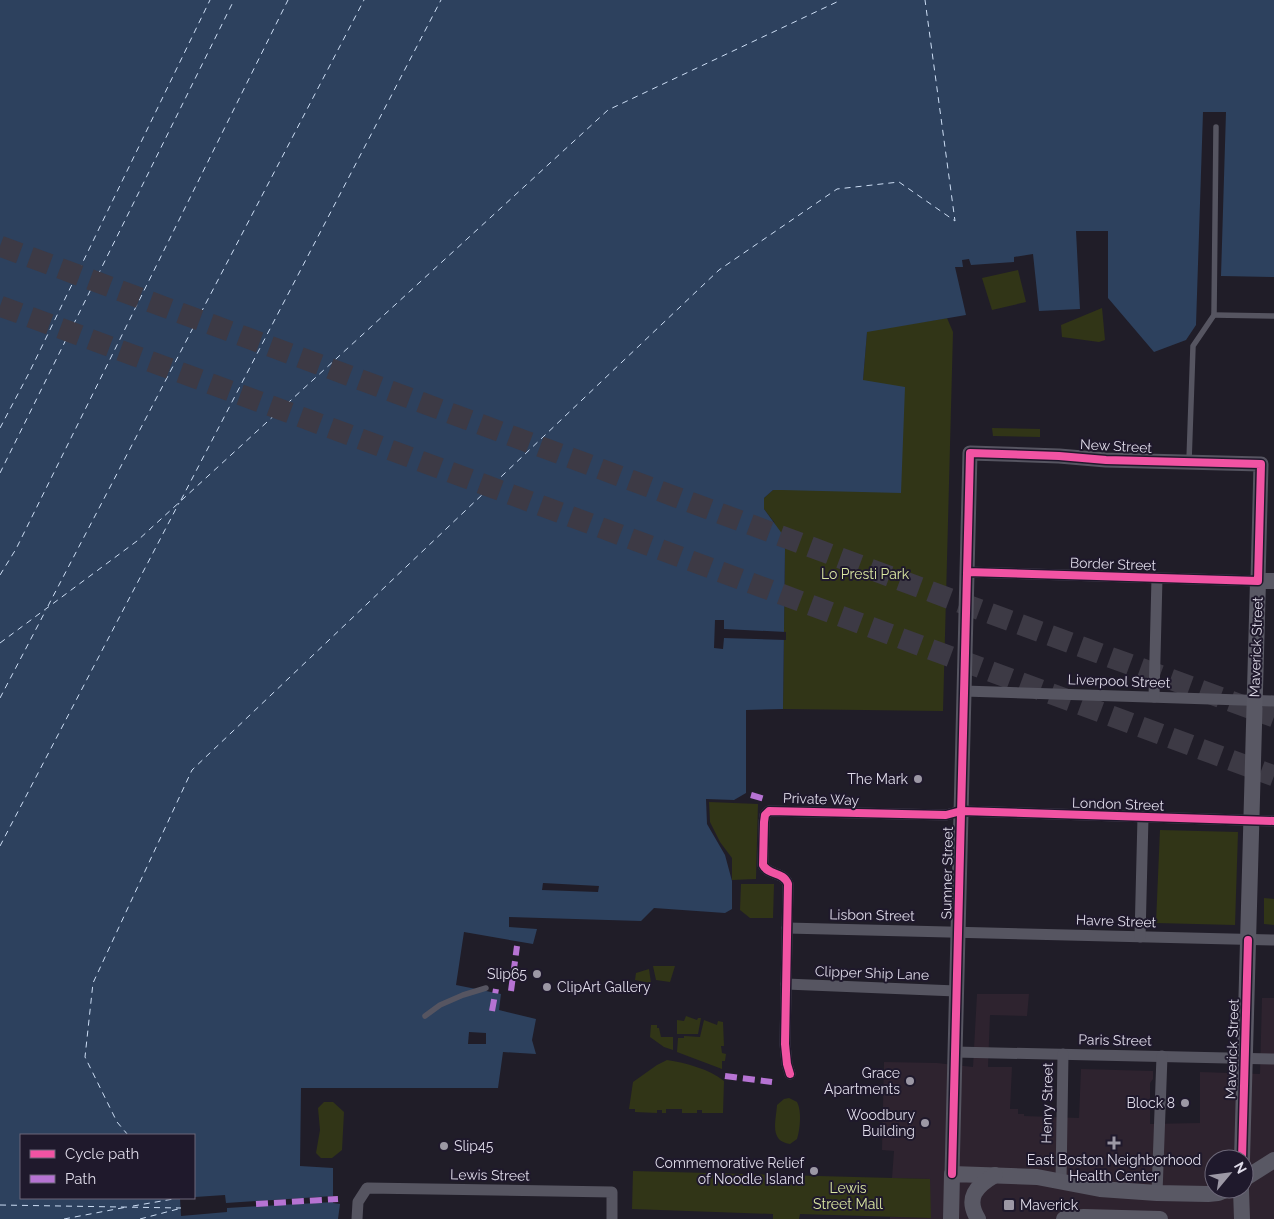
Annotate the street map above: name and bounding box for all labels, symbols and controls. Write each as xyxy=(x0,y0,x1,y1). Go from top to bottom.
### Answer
street label: New Street xyxy=(1080,436,1153,456)
street label: Border Street xyxy=(1070,554,1157,574)
park label: Lo Presti Park xyxy=(821,566,910,582)
street label: Maverick Street xyxy=(1246,596,1266,697)
street label: Liverpool Street xyxy=(1067,671,1171,691)
place label: The Mark xyxy=(847,771,909,787)
marker: The Mark xyxy=(912,773,924,785)
street label: Private Way xyxy=(783,790,860,808)
street label: London Street xyxy=(1072,794,1165,814)
street label: Sumner Street xyxy=(938,826,956,920)
street label: Lisbon Street xyxy=(829,906,915,924)
street label: Havre Street xyxy=(1076,912,1157,930)
street label: Clipper Ship Lane xyxy=(815,963,929,983)
place label: Slip65 xyxy=(487,966,527,982)
marker: Slip65 xyxy=(531,968,543,980)
place label: ClipArt Gallery xyxy=(557,979,651,995)
marker: ClipArt Gallery xyxy=(541,981,553,993)
street label: Maverick Street xyxy=(1222,998,1242,1099)
street label: Paris Street xyxy=(1078,1031,1152,1049)
street label: Henry Street xyxy=(1038,1062,1056,1144)
place label: Grace Apartments xyxy=(824,1065,900,1097)
marker: Grace Apartments xyxy=(904,1075,916,1087)
place label: Block 8 xyxy=(1127,1095,1175,1111)
marker: Block 8 xyxy=(1179,1097,1191,1109)
place label: Woodbury Building xyxy=(846,1107,915,1139)
marker: Woodbury Building xyxy=(919,1117,931,1129)
legend xyxy=(20,1134,195,1199)
marker: East Boston Neighborhood Health Center xyxy=(1107,1136,1121,1150)
place label: Slip45 xyxy=(454,1138,494,1154)
marker: Slip45 xyxy=(438,1140,450,1152)
text: Cycle path xyxy=(65,1145,139,1163)
north arrow xyxy=(1204,1149,1254,1199)
place label: East Boston Neighborhood Health Center xyxy=(1027,1152,1201,1184)
place label: Commemorative Relief of Noodle Island xyxy=(655,1155,805,1187)
text: N xyxy=(1231,1159,1250,1176)
marker: Commemorative Relief of Noodle Island xyxy=(808,1165,820,1177)
street label: Lewis Street xyxy=(450,1166,530,1184)
text: Path xyxy=(65,1170,96,1188)
park label: Lewis Street Mall xyxy=(813,1180,883,1212)
place label: Maverick xyxy=(1020,1197,1079,1213)
marker: Maverick xyxy=(1002,1198,1016,1212)

